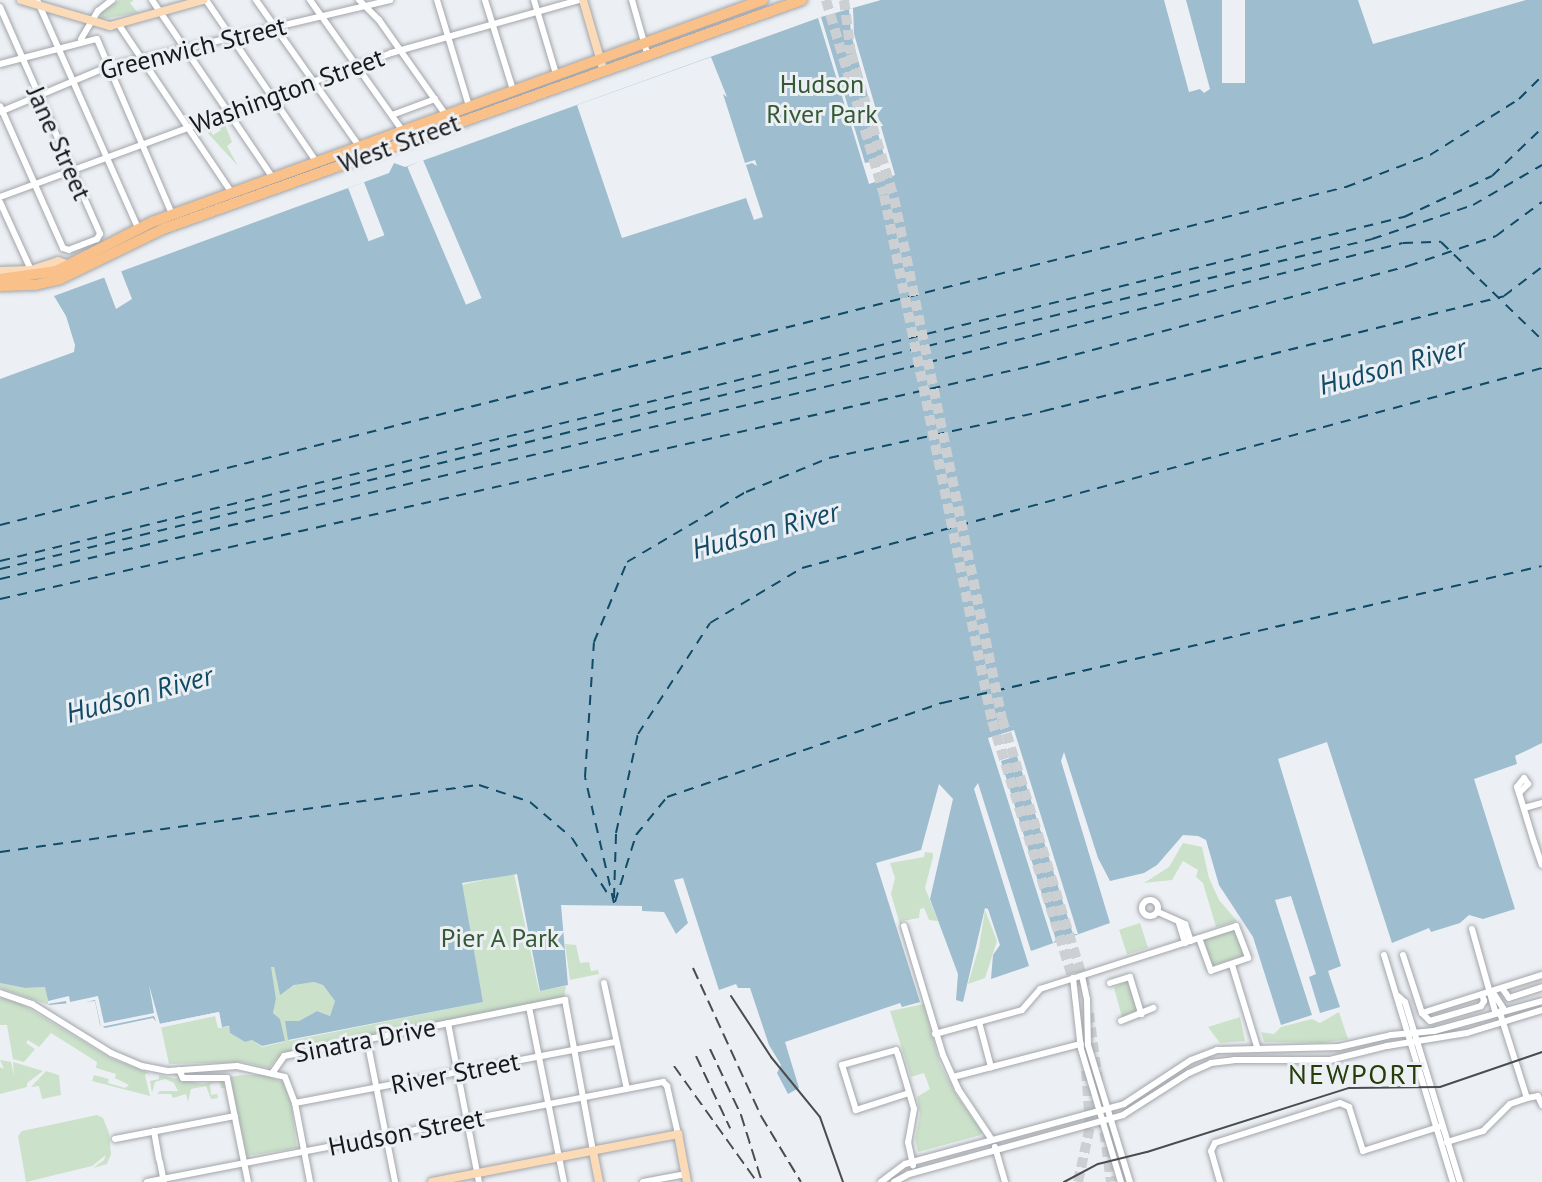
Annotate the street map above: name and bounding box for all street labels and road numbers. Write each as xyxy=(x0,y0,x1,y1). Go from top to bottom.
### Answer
street label: Greenwich Street xyxy=(97,10,289,86)
street label: Washington Street xyxy=(186,42,388,140)
street label: Jane Street xyxy=(20,81,98,205)
street label: West Street xyxy=(334,107,464,179)
street label: Sinatra Drive xyxy=(292,1011,438,1069)
street label: River Street xyxy=(388,1045,522,1101)
street label: Hudson Street xyxy=(326,1102,486,1162)

